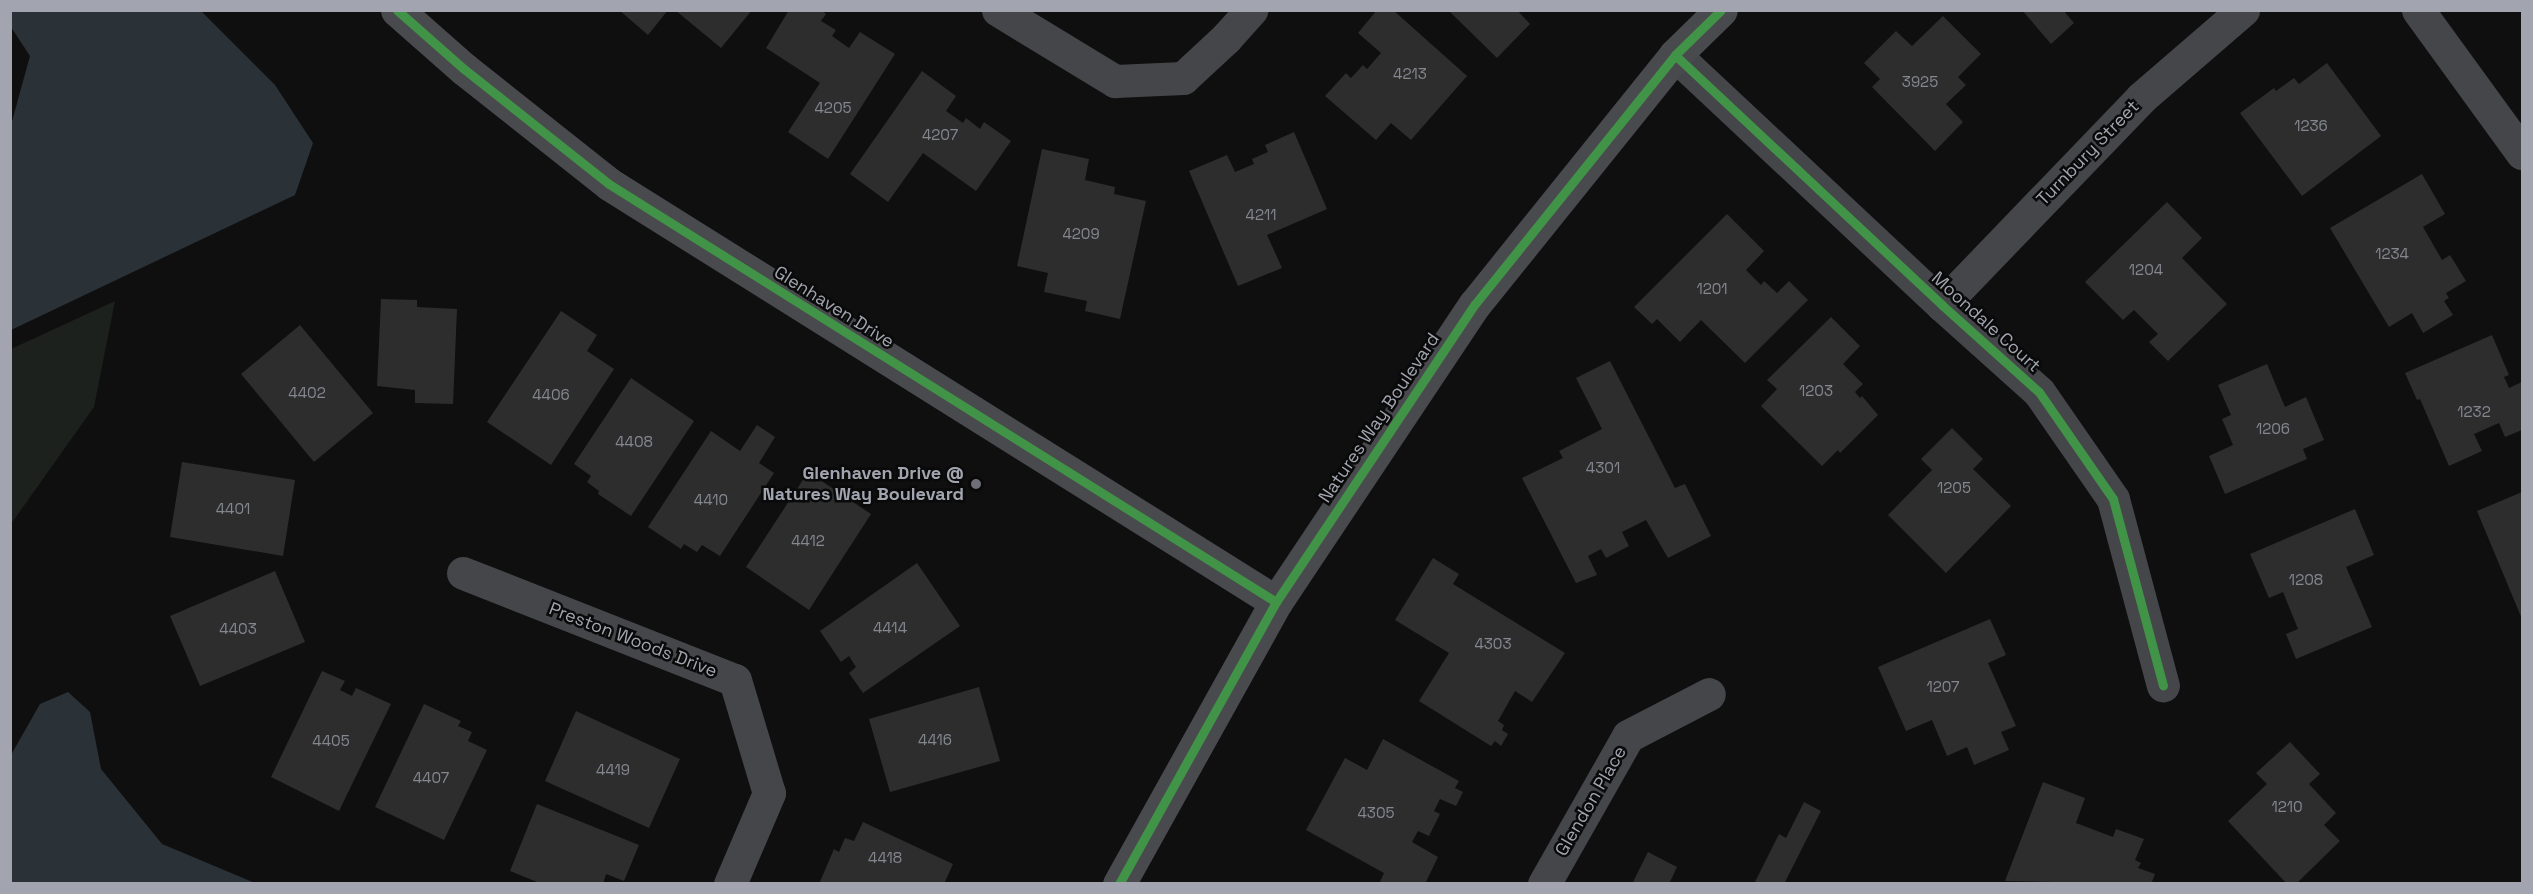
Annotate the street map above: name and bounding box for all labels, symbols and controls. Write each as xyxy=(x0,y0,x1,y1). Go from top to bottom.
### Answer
house number: 4213 xyxy=(1393,65,1427,83)
house number: 3925 xyxy=(1902,73,1938,91)
street label: Turnbury Street xyxy=(2032,96,2144,210)
house number: 4205 xyxy=(814,99,852,117)
house number: 1236 xyxy=(2294,117,2328,135)
house number: 4207 xyxy=(922,126,958,144)
house number: 4211 xyxy=(1246,206,1276,224)
house number: 4209 xyxy=(1062,225,1100,243)
house number: 1234 xyxy=(2375,245,2409,263)
street label: Glenhaven Drive xyxy=(770,261,898,353)
house number: 1204 xyxy=(2129,261,2163,279)
street label: Moondale Court xyxy=(1927,267,2045,377)
house number: 1201 xyxy=(1696,280,1728,298)
street label: Natures Way Boulevard xyxy=(1314,329,1444,507)
house number: 1203 xyxy=(1799,382,1833,400)
house number: 4402 xyxy=(288,384,326,402)
house number: 4406 xyxy=(532,386,570,404)
house number: 1232 xyxy=(2457,403,2491,421)
house number: 1206 xyxy=(2256,420,2290,438)
house number: 4408 xyxy=(615,433,653,451)
house number: 4301 xyxy=(1586,459,1620,477)
place label: Glenhaven Drive @ Natures Way Boulevard xyxy=(763,463,964,506)
marker: Glenhaven Drive @ Natures Way Boulevard xyxy=(969,477,983,491)
house number: 1205 xyxy=(1937,479,1971,497)
house number: 4410 xyxy=(694,491,728,509)
house number: 4401 xyxy=(216,500,250,518)
house number: 4412 xyxy=(791,532,825,550)
house number: 1208 xyxy=(2289,571,2323,589)
street label: Preston Woods Drive xyxy=(546,598,720,682)
house number: 4414 xyxy=(873,619,907,637)
house number: 4403 xyxy=(219,620,257,638)
house number: 4303 xyxy=(1474,635,1512,653)
house number: 1207 xyxy=(1926,678,1960,696)
house number: 4416 xyxy=(918,731,952,749)
house number: 4405 xyxy=(312,732,350,750)
street label: Glendon Place xyxy=(1551,742,1631,860)
house number: 4419 xyxy=(596,761,630,779)
house number: 4407 xyxy=(413,769,449,787)
house number: 1210 xyxy=(2271,798,2303,816)
house number: 4305 xyxy=(1357,804,1395,822)
house number: 4418 xyxy=(868,849,902,867)

